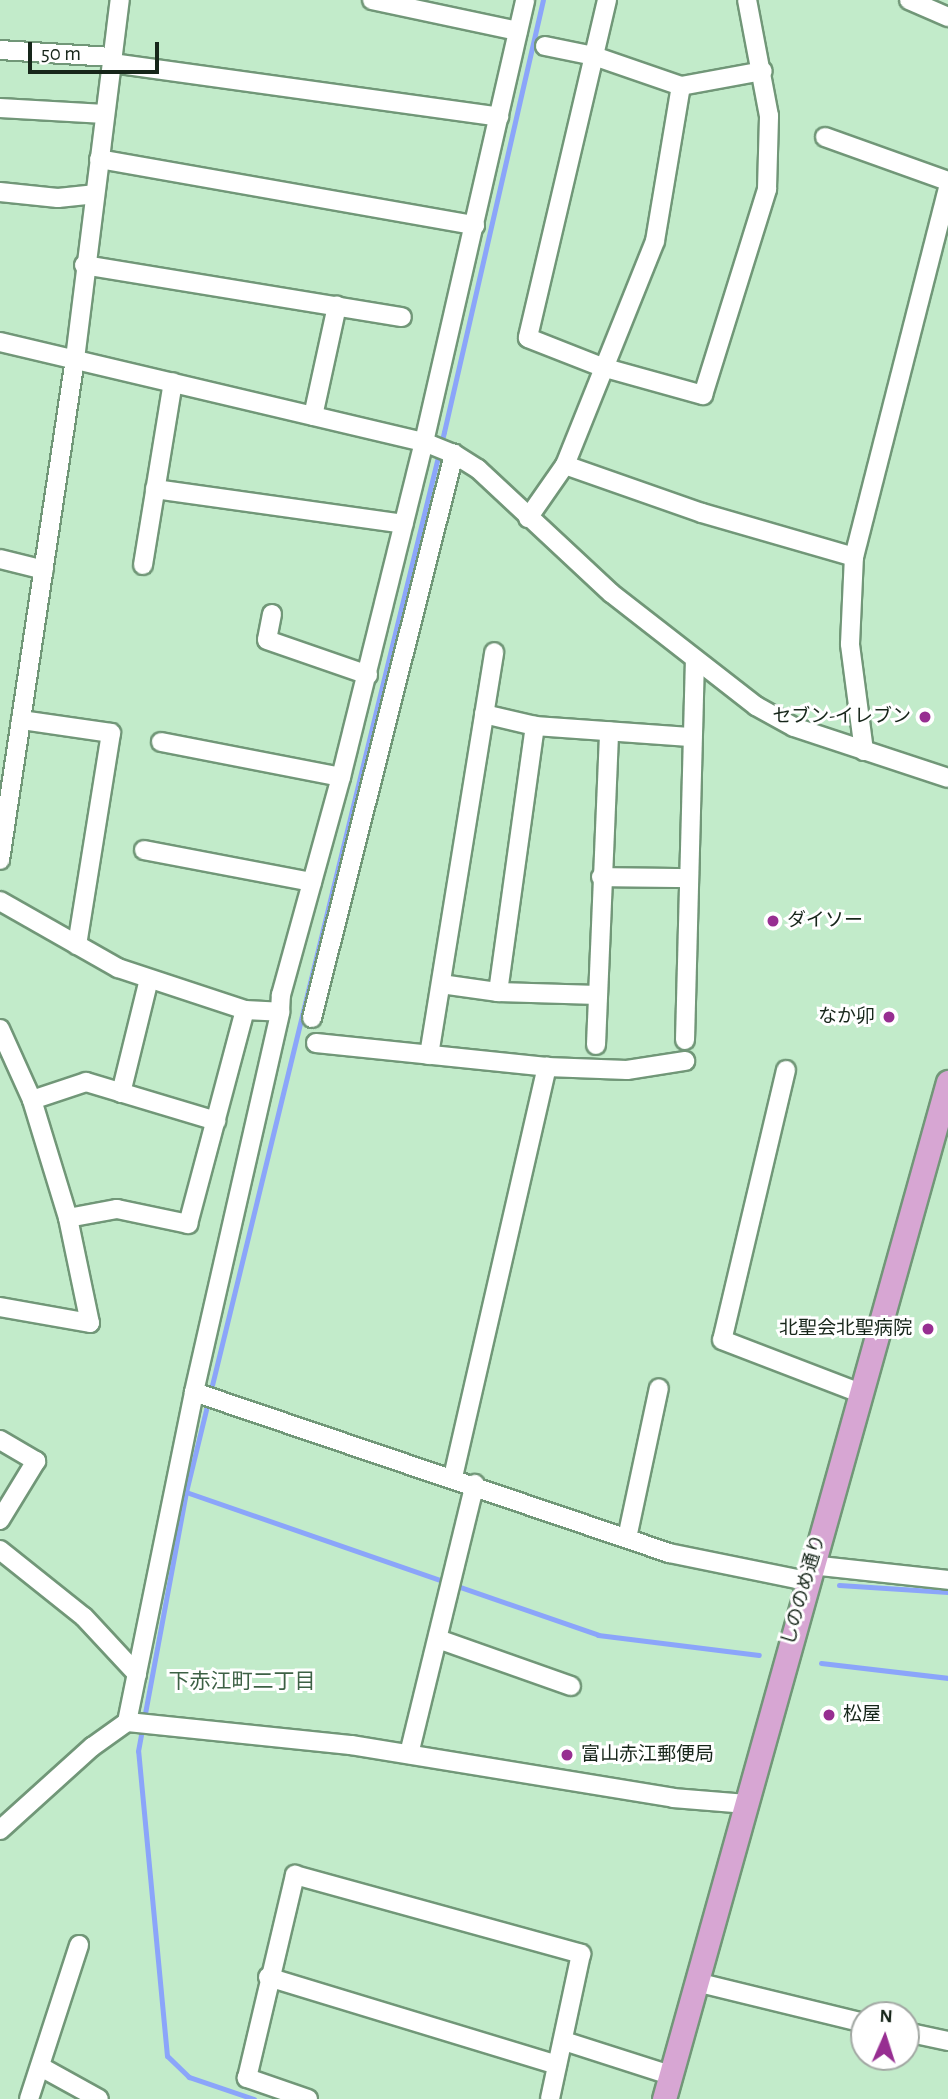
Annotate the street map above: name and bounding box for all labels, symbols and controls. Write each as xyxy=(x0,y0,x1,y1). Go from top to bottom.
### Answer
scale bar xyxy=(32,28,163,72)
text: 50 m xyxy=(41,43,81,64)
place label: セブン-イレブン xyxy=(772,706,911,728)
marker: セブン-イレブン xyxy=(917,709,933,725)
place label: ダイソー xyxy=(787,910,863,932)
marker: ダイソー xyxy=(765,913,781,929)
place label: なか卯 xyxy=(818,1006,875,1028)
marker: なか卯 xyxy=(881,1009,897,1025)
place label: 北聖会北聖病院 xyxy=(779,1318,912,1340)
marker: 北聖会北聖病院 xyxy=(918,1319,938,1339)
street label: しののめ通り xyxy=(777,1532,831,1648)
district label: 下赤江町二丁目 xyxy=(169,1669,315,1695)
place label: 松屋 xyxy=(843,1704,881,1726)
marker: 松屋 xyxy=(821,1707,837,1723)
place label: 富山赤江郵便局 xyxy=(581,1744,714,1766)
marker: 富山赤江郵便局 xyxy=(559,1747,575,1763)
north arrow xyxy=(850,2001,920,2071)
text: N xyxy=(879,2007,893,2026)

